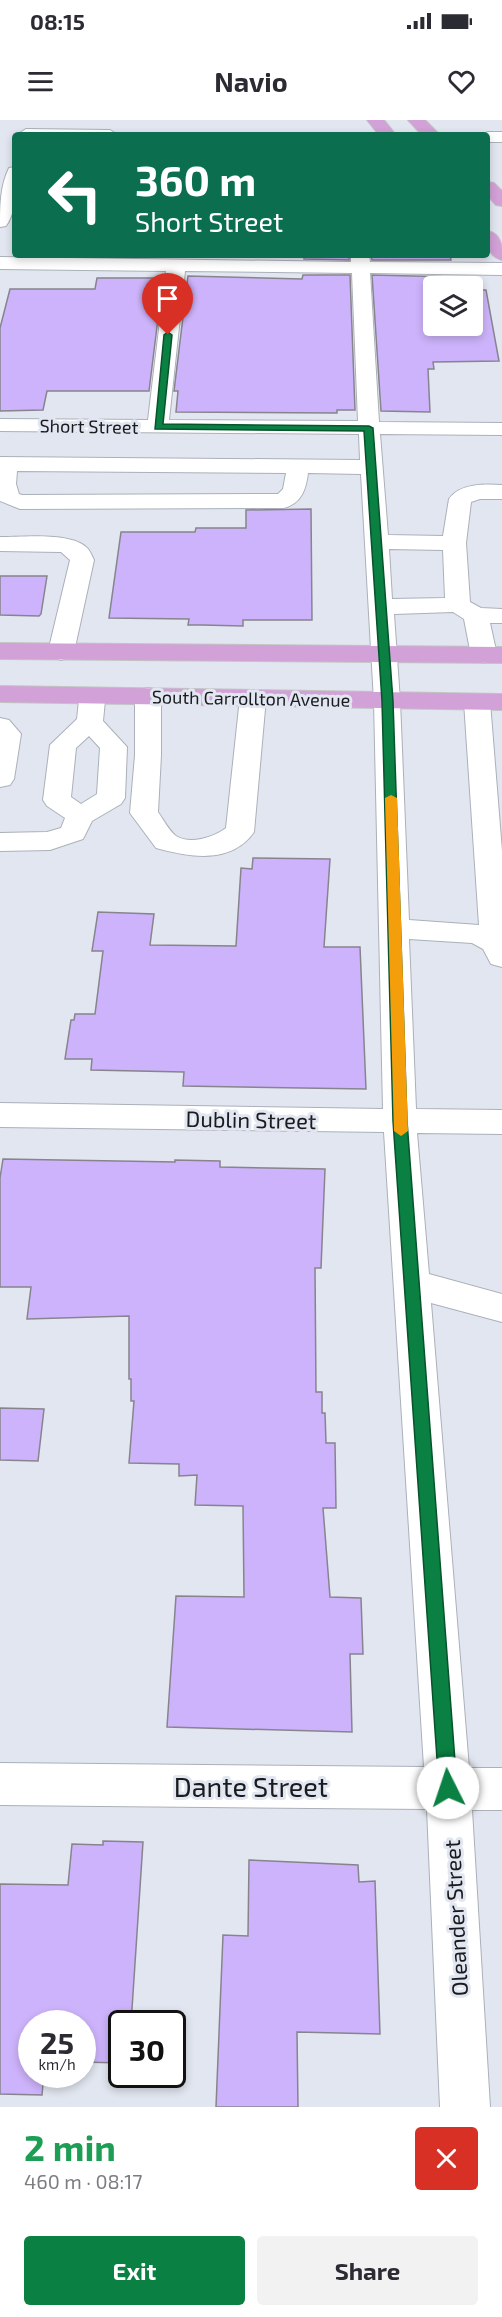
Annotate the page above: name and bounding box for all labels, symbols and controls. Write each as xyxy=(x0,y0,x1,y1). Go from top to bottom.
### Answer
text: 08:15 xyxy=(30,8,85,34)
icon: menu xyxy=(24,65,57,98)
text: Navio xyxy=(214,65,288,97)
icon: heart xyxy=(445,65,478,98)
text: 360 m xyxy=(135,154,256,204)
icon: left xyxy=(36,156,114,234)
text: Short Street xyxy=(135,205,283,237)
pin xyxy=(142,273,193,335)
map controls xyxy=(423,276,483,336)
button: layers xyxy=(423,276,483,336)
icon: arrive xyxy=(151,282,184,315)
street label: Short Street xyxy=(39,414,139,438)
street label: South Carrollton Avenue xyxy=(152,685,350,711)
street label: Dublin Street xyxy=(186,1105,316,1133)
position arrow xyxy=(416,1756,480,1820)
street label: Dante Street xyxy=(174,1770,328,1802)
street label: Oleander Street xyxy=(438,1839,472,1997)
speed limit sign: 30 xyxy=(108,2010,186,2088)
text: 25 xyxy=(40,2024,74,2060)
text: km/h xyxy=(38,2055,76,2073)
text: 2 min xyxy=(24,2125,116,2168)
button: close xyxy=(415,2127,478,2190)
text: 460 m · 08:17 xyxy=(24,2169,143,2193)
button: Exit xyxy=(24,2236,245,2305)
button: Share xyxy=(257,2236,478,2305)

